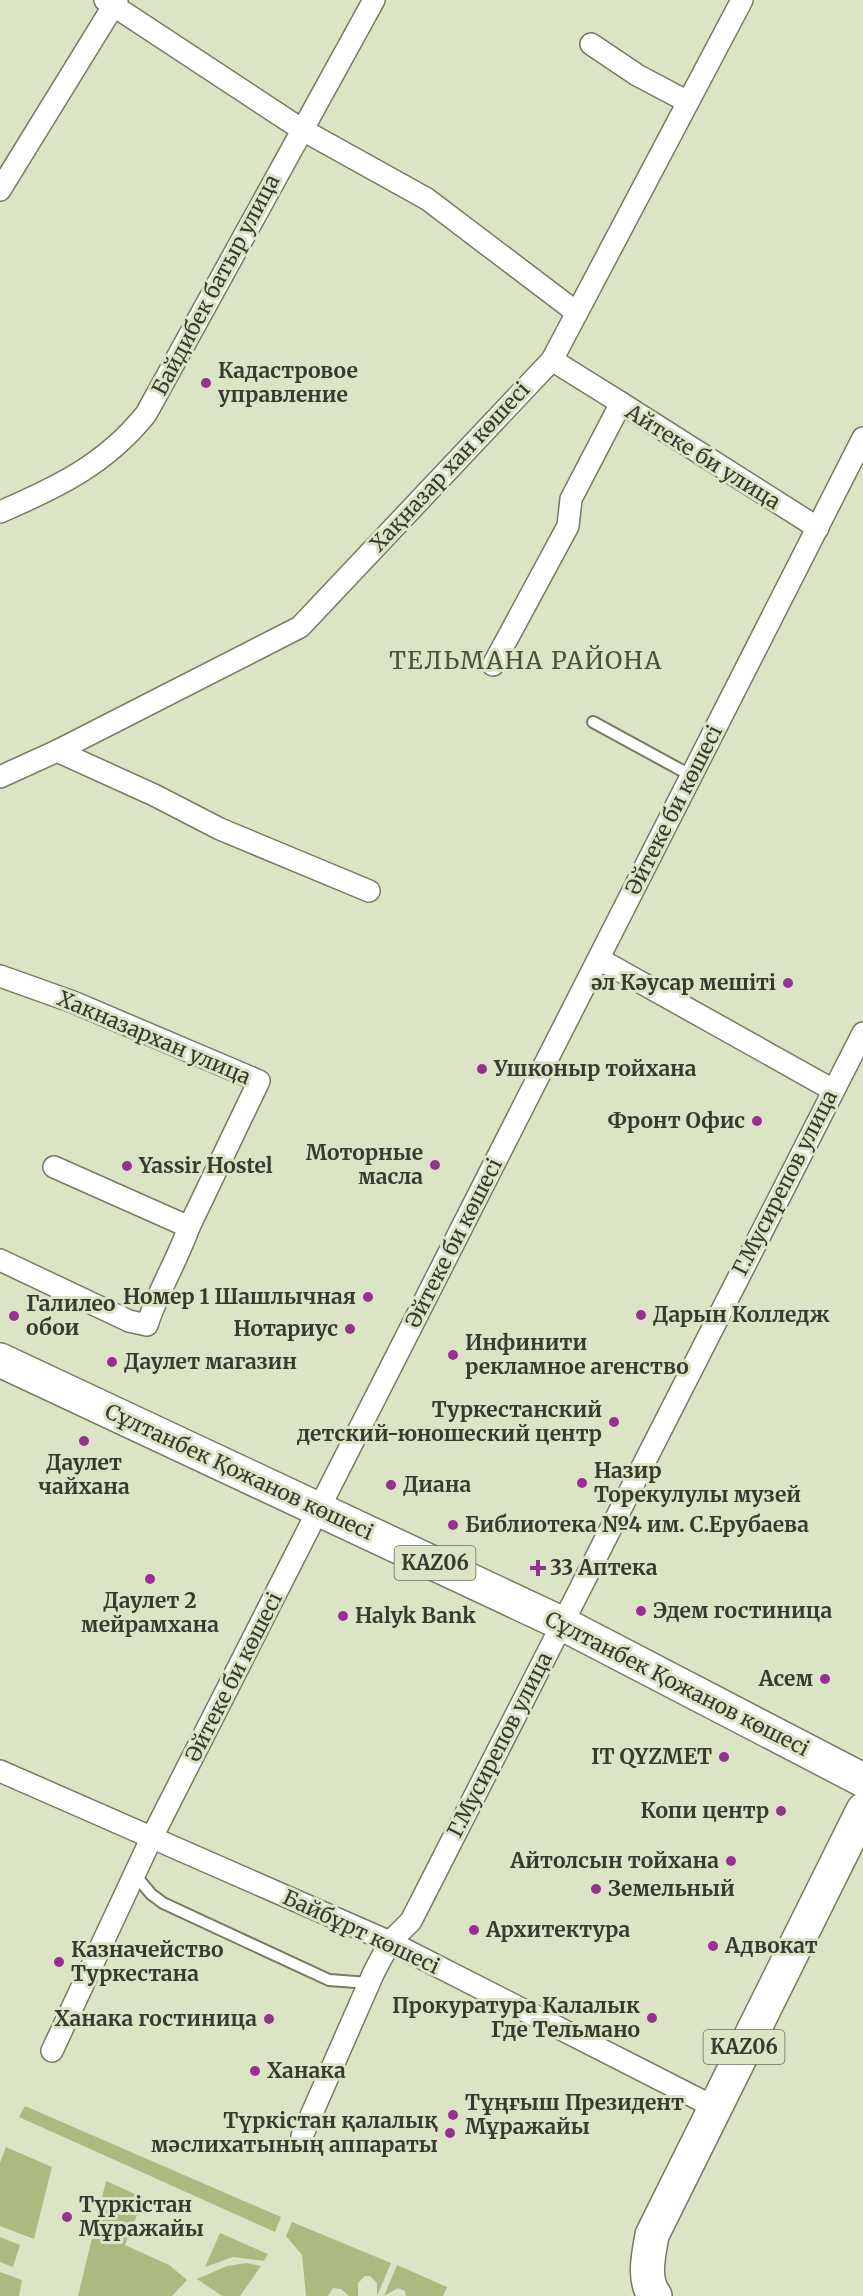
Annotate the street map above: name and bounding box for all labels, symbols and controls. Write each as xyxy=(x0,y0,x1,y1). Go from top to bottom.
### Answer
street label: Байдибек батыр улица xyxy=(146,170,285,400)
place label: Кадастровое управление xyxy=(218,357,358,408)
marker: Кадастровое управление xyxy=(199,376,213,390)
street label: Хақназар хан көшесі xyxy=(364,376,535,557)
street label: Айтеке би улица xyxy=(620,398,786,515)
district label: ТЕЛЬМАНА РАЙОНА xyxy=(389,645,663,676)
street label: Әйтеке би көшесі xyxy=(619,720,728,899)
place label: әл Кәусар мешіті xyxy=(591,969,776,996)
marker: әл Кәусар мешіті xyxy=(781,976,795,990)
street label: Хакназархан улица xyxy=(53,985,255,1090)
place label: Ушконыр тойхана xyxy=(493,1055,697,1082)
marker: Ушконыр тойхана xyxy=(475,1062,489,1076)
street label: Г.Мусирепов улица xyxy=(726,1085,843,1280)
place label: Фронт Офис xyxy=(607,1107,745,1134)
marker: Фронт Офис xyxy=(750,1114,764,1128)
place label: Моторные масла xyxy=(306,1139,423,1190)
place label: Yassir Hostel xyxy=(138,1152,273,1179)
street label: Әйтеке би көшесі xyxy=(399,1153,508,1332)
marker: Моторные масла xyxy=(428,1158,442,1172)
marker: Yassir Hostel xyxy=(120,1159,134,1173)
place label: Номер 1 Шашлычная xyxy=(123,1283,356,1310)
place label: Галилео обои xyxy=(26,1290,116,1341)
marker: Номер 1 Шашлычная xyxy=(361,1290,375,1304)
place label: Дарын Колледж xyxy=(653,1301,830,1328)
marker: Дарын Колледж xyxy=(634,1308,648,1322)
marker: Галилео обои xyxy=(7,1309,21,1323)
place label: Нотариус xyxy=(234,1315,338,1342)
marker: Нотариус xyxy=(343,1322,357,1336)
place label: Инфинити рекламное агенство xyxy=(465,1329,689,1380)
place label: Даулет магазин xyxy=(124,1348,297,1375)
marker: Инфинити рекламное агенство xyxy=(446,1348,460,1362)
marker: Даулет магазин xyxy=(105,1355,119,1369)
place label: Туркестанский детский-юношеский центр xyxy=(296,1396,602,1447)
street label: Сұлтанбек Қожанов көшесі xyxy=(101,1397,378,1546)
marker: Туркестанский детский-юношеский центр xyxy=(607,1415,621,1429)
marker: Даулет чайхана xyxy=(77,1434,91,1448)
place label: Даулет чайхана xyxy=(38,1449,130,1500)
place label: Назир Торекулулы музей xyxy=(594,1457,801,1508)
place label: Диана xyxy=(403,1471,471,1498)
marker: Назир Торекулулы музей xyxy=(575,1476,589,1490)
marker: Диана xyxy=(384,1478,398,1492)
place label: Библиотека №4 им. С.Ерубаева xyxy=(465,1511,809,1538)
marker: Библиотека №4 им. С.Ерубаева xyxy=(446,1518,460,1532)
road number: KАZ06 xyxy=(394,1546,476,1580)
place label: 33 Аптека xyxy=(550,1554,658,1581)
marker: 33 Аптека xyxy=(531,1561,545,1575)
marker: Даулет 2 мейрамхана xyxy=(143,1572,157,1586)
place label: Даулет 2 мейрамхана xyxy=(81,1587,219,1638)
street label: Әйтеке би көшесі xyxy=(179,1587,288,1766)
place label: Эдем гостиница xyxy=(653,1597,833,1624)
place label: Halyk Bank xyxy=(355,1602,476,1629)
marker: Эдем гостиница xyxy=(634,1604,648,1618)
street label: Сұлтанбек Қожанов көшесі xyxy=(541,1605,814,1762)
marker: Halyk Bank xyxy=(336,1609,350,1623)
street label: Г.Мусирепов улица xyxy=(441,1647,558,1842)
place label: Асем xyxy=(758,1665,813,1692)
marker: Асем xyxy=(818,1672,832,1686)
place label: IT QYZMET xyxy=(591,1743,712,1770)
marker: IT QYZMET xyxy=(717,1750,731,1764)
place label: Копи центр xyxy=(641,1797,769,1824)
marker: Копи центр xyxy=(774,1804,788,1818)
place label: Айтолсын тойхана xyxy=(509,1847,719,1874)
marker: Айтолсын тойхана xyxy=(724,1854,738,1868)
place label: Земельный xyxy=(608,1875,735,1902)
marker: Земельный xyxy=(589,1882,603,1896)
street label: Байбұрт көшесі xyxy=(278,1883,444,1980)
place label: Архитектура xyxy=(485,1916,631,1943)
marker: Архитектура xyxy=(467,1923,481,1937)
place label: Адвокат xyxy=(724,1932,818,1959)
place label: Казначейство Туркестана xyxy=(71,1936,224,1987)
marker: Адвокат xyxy=(706,1939,720,1953)
marker: Казначейство Туркестана xyxy=(52,1955,66,1969)
place label: Прокуратура Калалык Где Тельмано xyxy=(392,1992,640,2043)
place label: Ханака гостиница xyxy=(54,2005,257,2032)
marker: Прокуратура Калалык Где Тельмано xyxy=(645,2011,659,2025)
marker: Ханака гостиница xyxy=(262,2012,276,2026)
road number: KАZ06 xyxy=(704,2030,784,2064)
place label: Ханака xyxy=(267,2057,346,2084)
marker: Ханака xyxy=(248,2064,262,2078)
place label: Тұңғыш Президент Мұражайы xyxy=(465,2089,684,2140)
place label: Түркістан қалалық мәслихатының аппараты xyxy=(151,2107,438,2158)
marker: Тұңғыш Президент Мұражайы xyxy=(446,2108,460,2122)
marker: Түркістан қалалық мәслихатының аппараты xyxy=(443,2126,457,2140)
place label: Түркістан Мұражайы xyxy=(79,2191,204,2242)
marker: Түркістан Мұражайы xyxy=(60,2210,74,2224)

